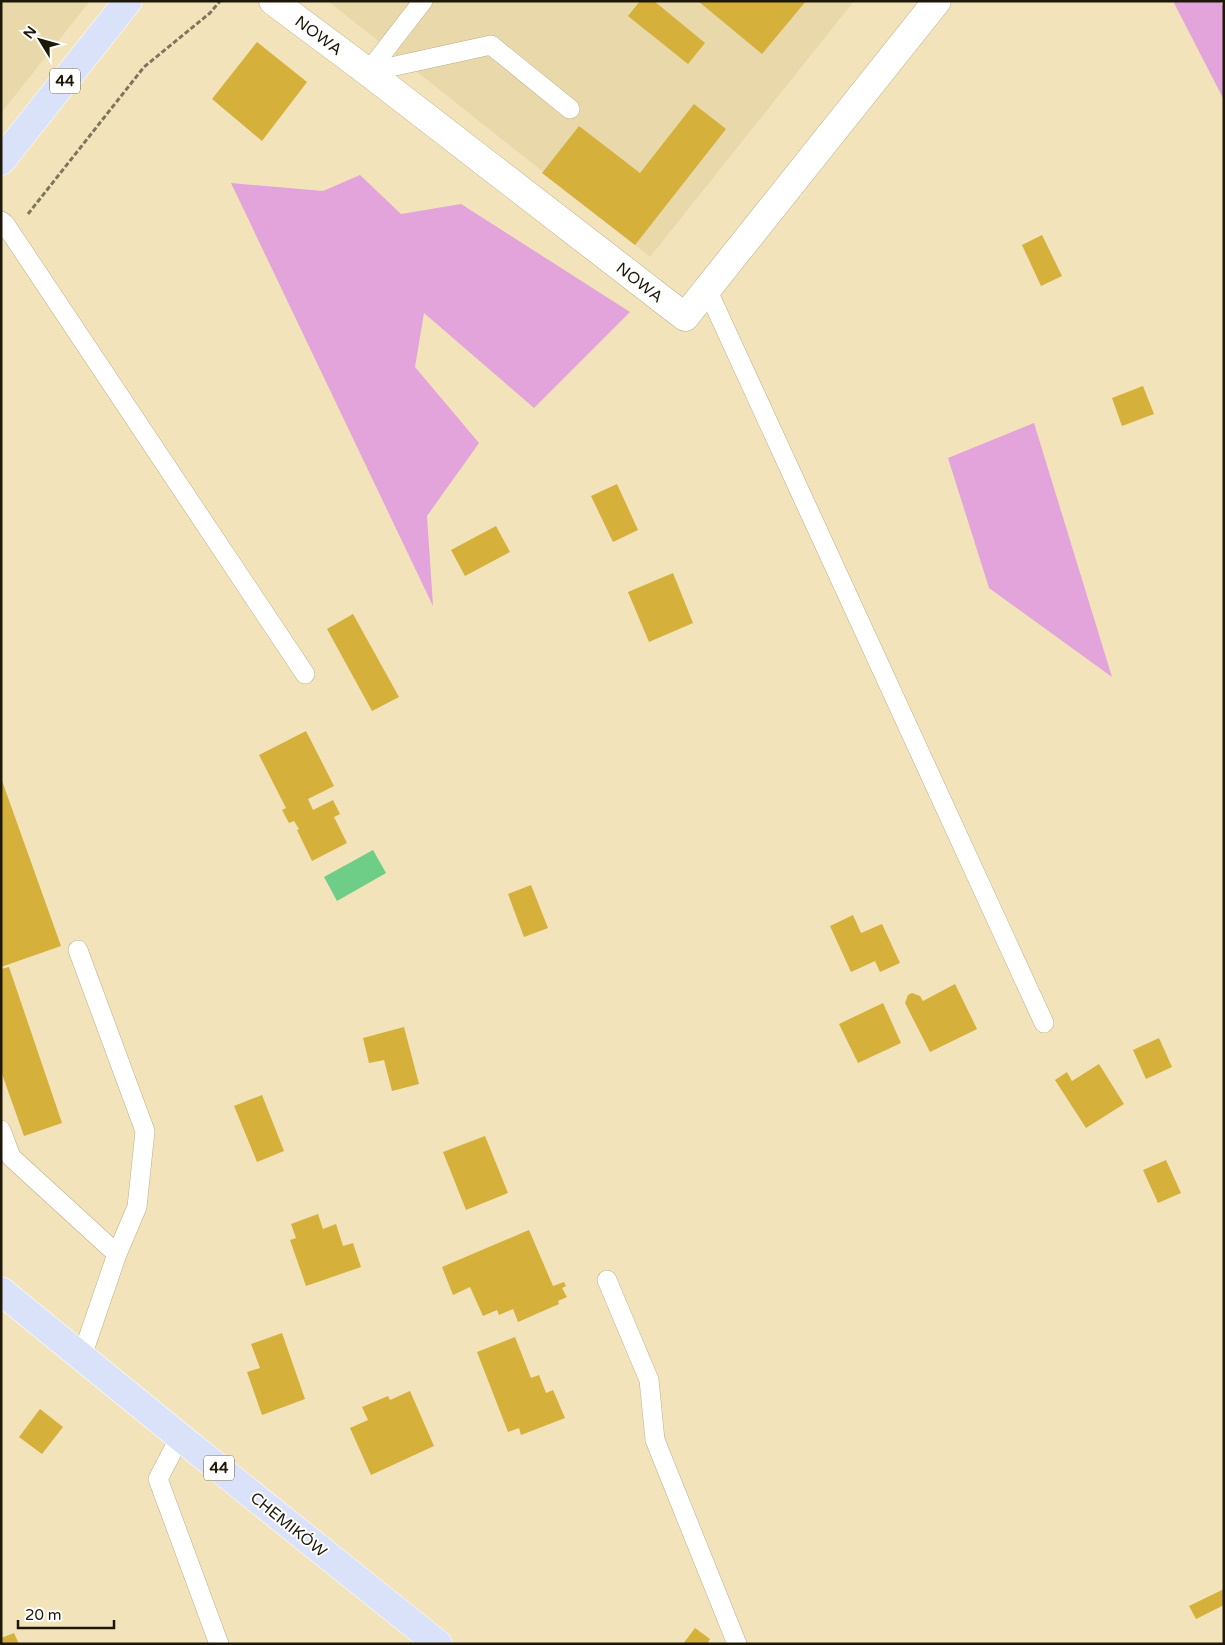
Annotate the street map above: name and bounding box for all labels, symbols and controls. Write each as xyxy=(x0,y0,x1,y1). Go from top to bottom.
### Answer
street label: NOWA xyxy=(291,12,346,60)
north arrow xyxy=(15,15,65,65)
text: N xyxy=(20,23,40,42)
road number: 44 xyxy=(50,68,80,94)
street label: NOWA xyxy=(612,258,667,307)
road number: 44 xyxy=(204,1456,234,1480)
street label: CHEMIKÓW xyxy=(246,1488,331,1562)
scale bar xyxy=(18,1598,114,1630)
text: 20 m xyxy=(25,1606,62,1624)

